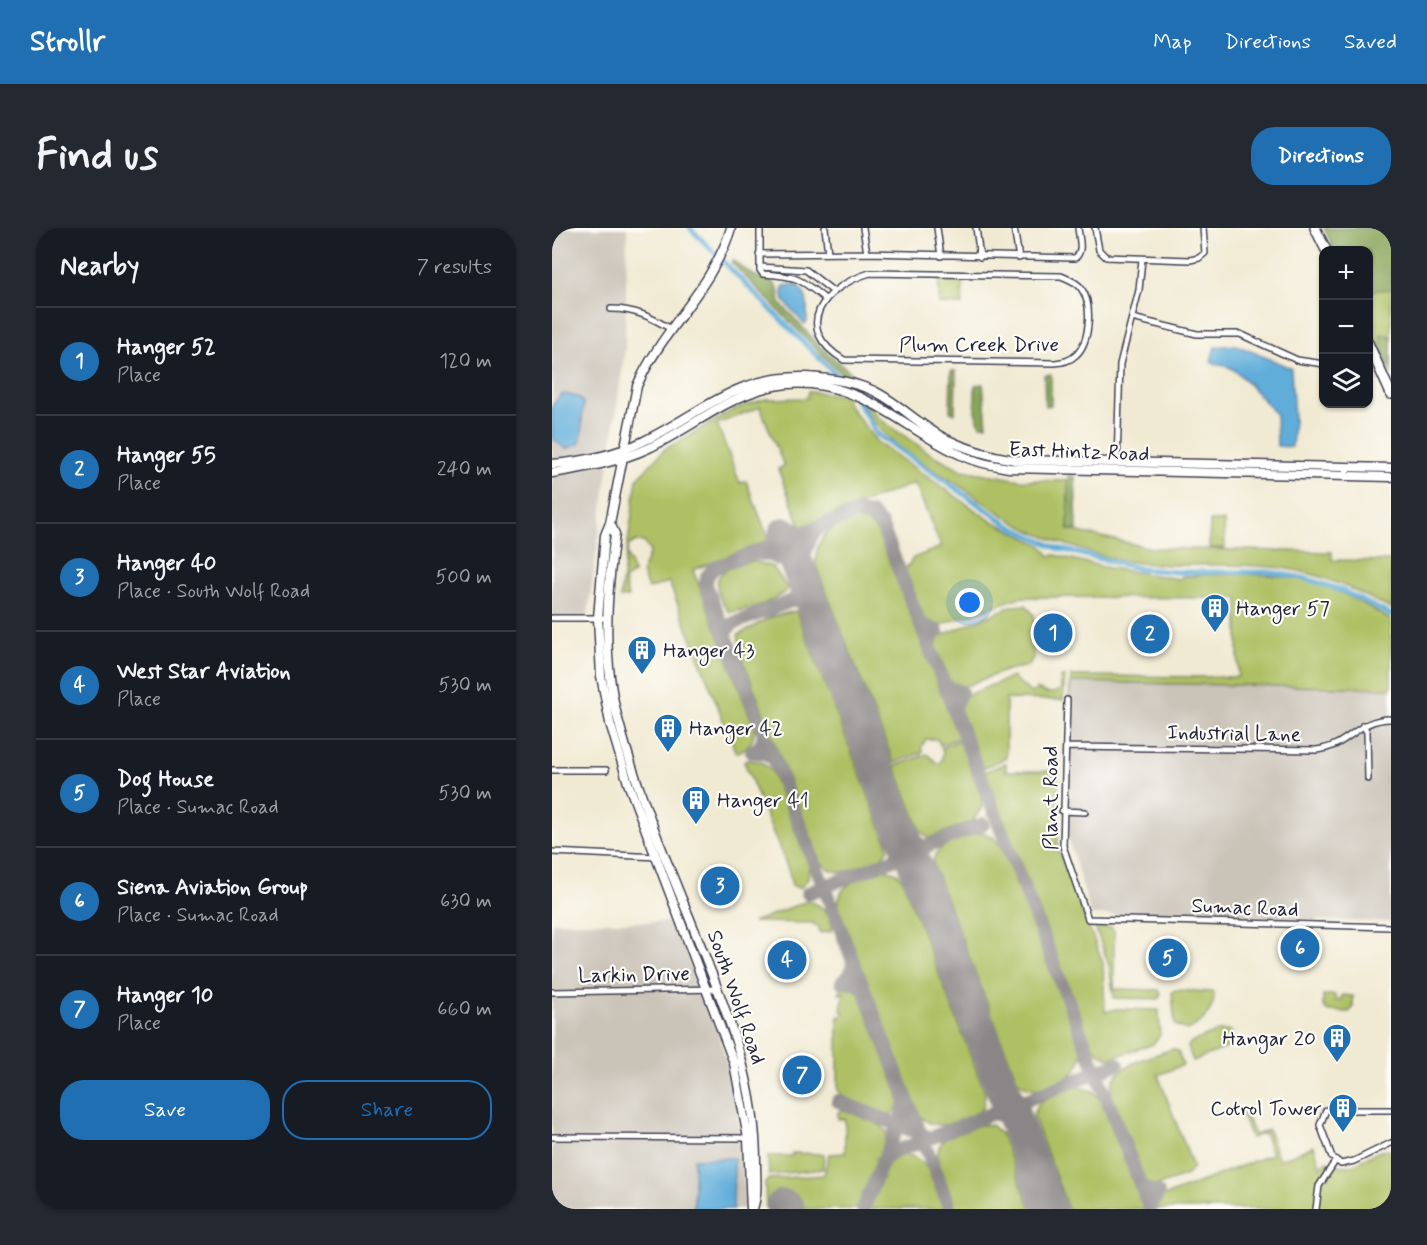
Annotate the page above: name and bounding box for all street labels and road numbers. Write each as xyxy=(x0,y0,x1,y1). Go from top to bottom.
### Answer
street label: Plum Creek Drive xyxy=(899,331,1059,359)
street label: East Hintz Road xyxy=(1008,436,1150,468)
street label: Industrial Lane xyxy=(1167,719,1301,749)
street label: Plant Road xyxy=(1037,746,1065,850)
street label: Sumac Road xyxy=(1191,892,1299,924)
street label: South Wolf Road xyxy=(700,926,772,1068)
street label: Larkin Drive xyxy=(578,960,690,990)

